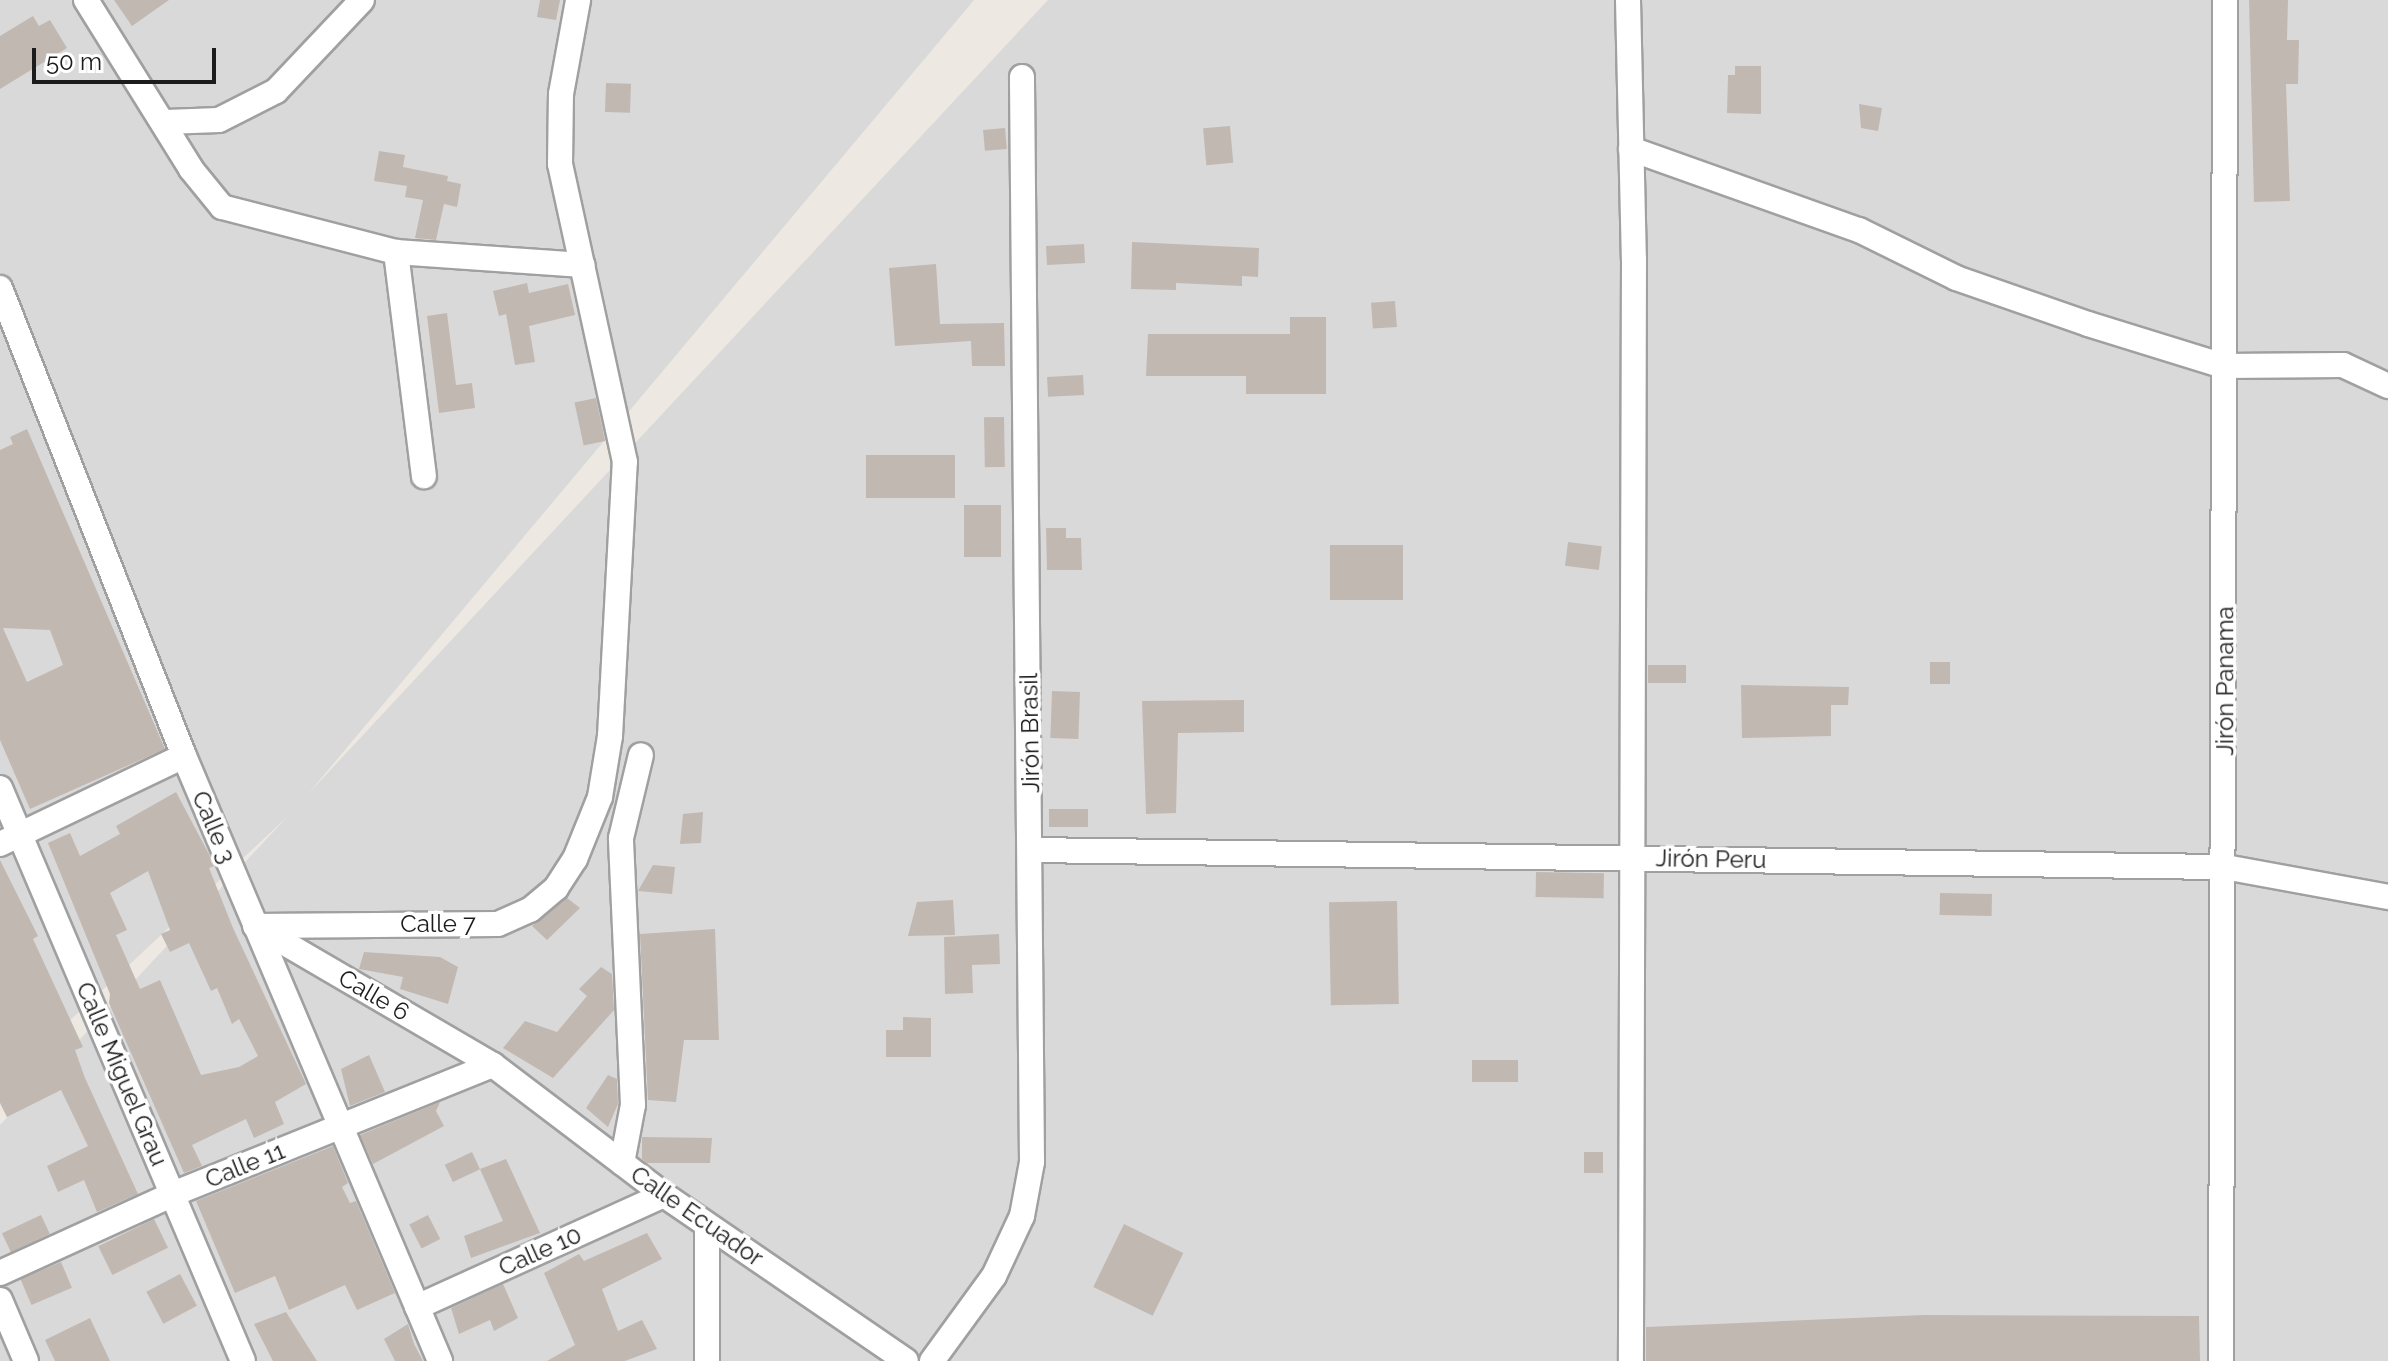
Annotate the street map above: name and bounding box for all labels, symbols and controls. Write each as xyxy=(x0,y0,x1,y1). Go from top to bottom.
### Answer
scale bar xyxy=(36,32,220,82)
text: 50 m xyxy=(46,47,102,76)
street label: Jirón Panama xyxy=(2211,606,2239,756)
street label: Jirón Brasil xyxy=(1015,673,1045,793)
street label: Calle 3 xyxy=(186,787,242,867)
street label: Jirón Peru xyxy=(1655,844,1767,874)
street label: Calle 7 xyxy=(400,910,476,938)
street label: Calle 6 xyxy=(333,963,415,1027)
street label: Calle Miguel Grau xyxy=(70,977,174,1171)
street label: Calle 11 xyxy=(201,1136,289,1194)
street label: Calle Ecuador xyxy=(625,1160,769,1272)
street label: Calle 10 xyxy=(494,1220,586,1282)

